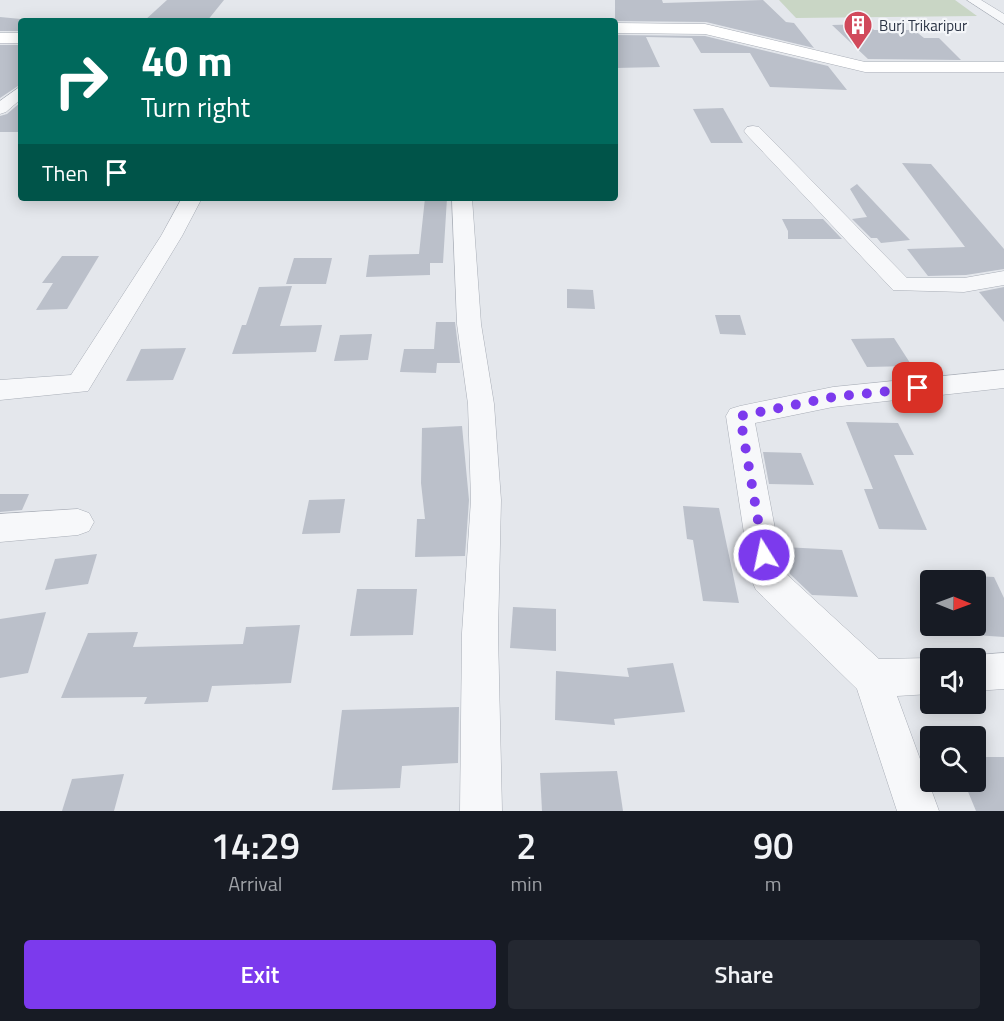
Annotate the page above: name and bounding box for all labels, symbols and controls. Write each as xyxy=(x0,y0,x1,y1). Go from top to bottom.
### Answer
building icon: Burj Trikaripur xyxy=(842,9,874,51)
place label: Burj Trikaripur xyxy=(879,14,967,37)
text: 40 m xyxy=(141,28,233,92)
icon: right xyxy=(42,42,120,120)
text: Turn right xyxy=(141,86,250,127)
text: Then xyxy=(42,156,88,190)
icon: arrive xyxy=(100,156,133,189)
pin xyxy=(892,362,943,413)
icon: arrive xyxy=(901,371,934,404)
position arrow xyxy=(732,523,796,587)
north arrow xyxy=(920,570,986,636)
map controls xyxy=(920,570,986,792)
button: sound xyxy=(920,648,986,714)
button: search xyxy=(920,726,986,792)
text: 14:29 xyxy=(211,818,300,873)
text: 2 xyxy=(516,818,537,873)
text: 90 xyxy=(753,818,793,873)
text: Arrival xyxy=(228,868,282,899)
text: min xyxy=(511,868,542,899)
text: m xyxy=(765,868,782,899)
button: Exit xyxy=(24,940,496,1009)
button: Share xyxy=(508,940,980,1009)

